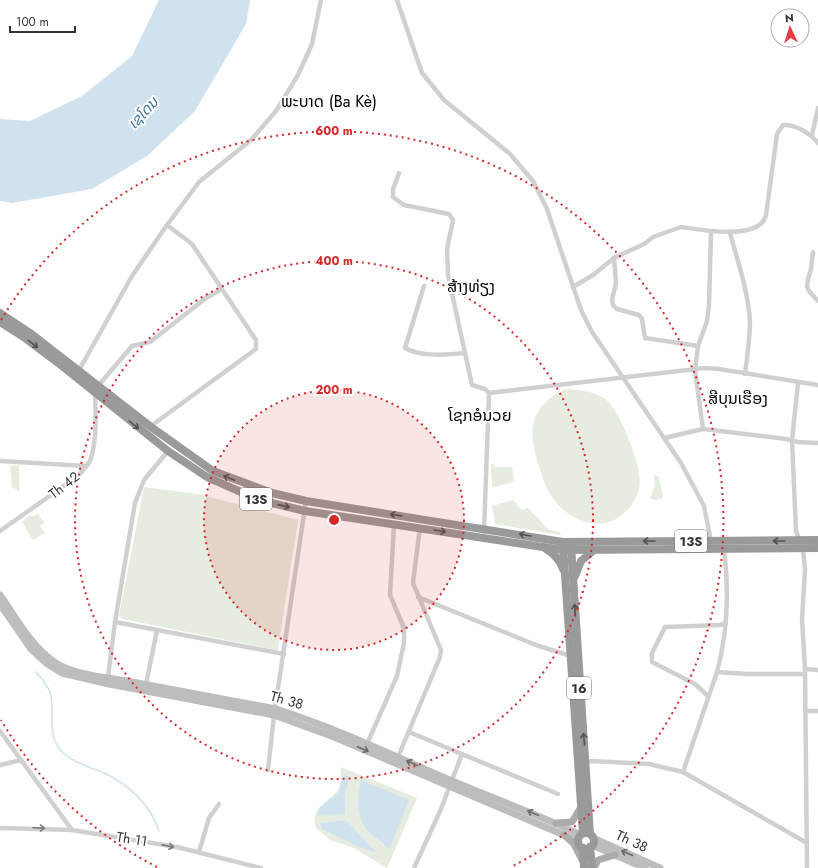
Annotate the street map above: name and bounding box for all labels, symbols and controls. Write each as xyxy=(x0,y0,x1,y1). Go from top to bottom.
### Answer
scale bar xyxy=(10,8,75,34)
north arrow xyxy=(770,8,810,48)
text: N xyxy=(784,10,794,26)
text: 100 m xyxy=(16,13,49,31)
district label: ພະບາດ (Ba Kè) xyxy=(281,90,377,113)
water label: ເຊໂດນ xyxy=(123,91,165,134)
text: 600 m xyxy=(315,122,353,140)
text: 400 m xyxy=(315,252,353,270)
district label: ສ້າງທ່ຽງ xyxy=(447,275,495,298)
one-way arrow xyxy=(27,339,38,348)
text: 200 m xyxy=(315,381,353,399)
district label: ສີບຸນເຮືອງ xyxy=(708,387,768,410)
district label: ໂຊກອໍນວຍ xyxy=(447,404,512,427)
one-way arrow xyxy=(128,421,139,430)
street label: Th 42 xyxy=(44,467,84,503)
one-way arrow xyxy=(223,473,235,481)
road number: 13S xyxy=(240,488,272,510)
one-way arrow xyxy=(277,502,290,510)
one-way arrow xyxy=(390,511,403,519)
centre of rings xyxy=(327,513,341,527)
one-way arrow xyxy=(433,527,446,535)
road number: 13S xyxy=(675,530,707,552)
one-way arrow xyxy=(518,531,531,539)
one-way arrow xyxy=(643,537,656,545)
one-way arrow xyxy=(773,537,786,545)
one-way arrow xyxy=(571,604,578,617)
road number: 16 xyxy=(567,677,591,699)
street label: Th 38 xyxy=(268,686,306,714)
one-way arrow xyxy=(580,733,587,746)
one-way arrow xyxy=(356,746,368,754)
one-way arrow xyxy=(407,759,419,766)
one-way arrow xyxy=(527,809,539,816)
one-way arrow xyxy=(32,825,45,832)
street label: Th 38 xyxy=(613,825,651,857)
street label: Th 11 xyxy=(115,827,149,851)
one-way arrow xyxy=(161,842,174,850)
one-way arrow xyxy=(621,849,633,856)

